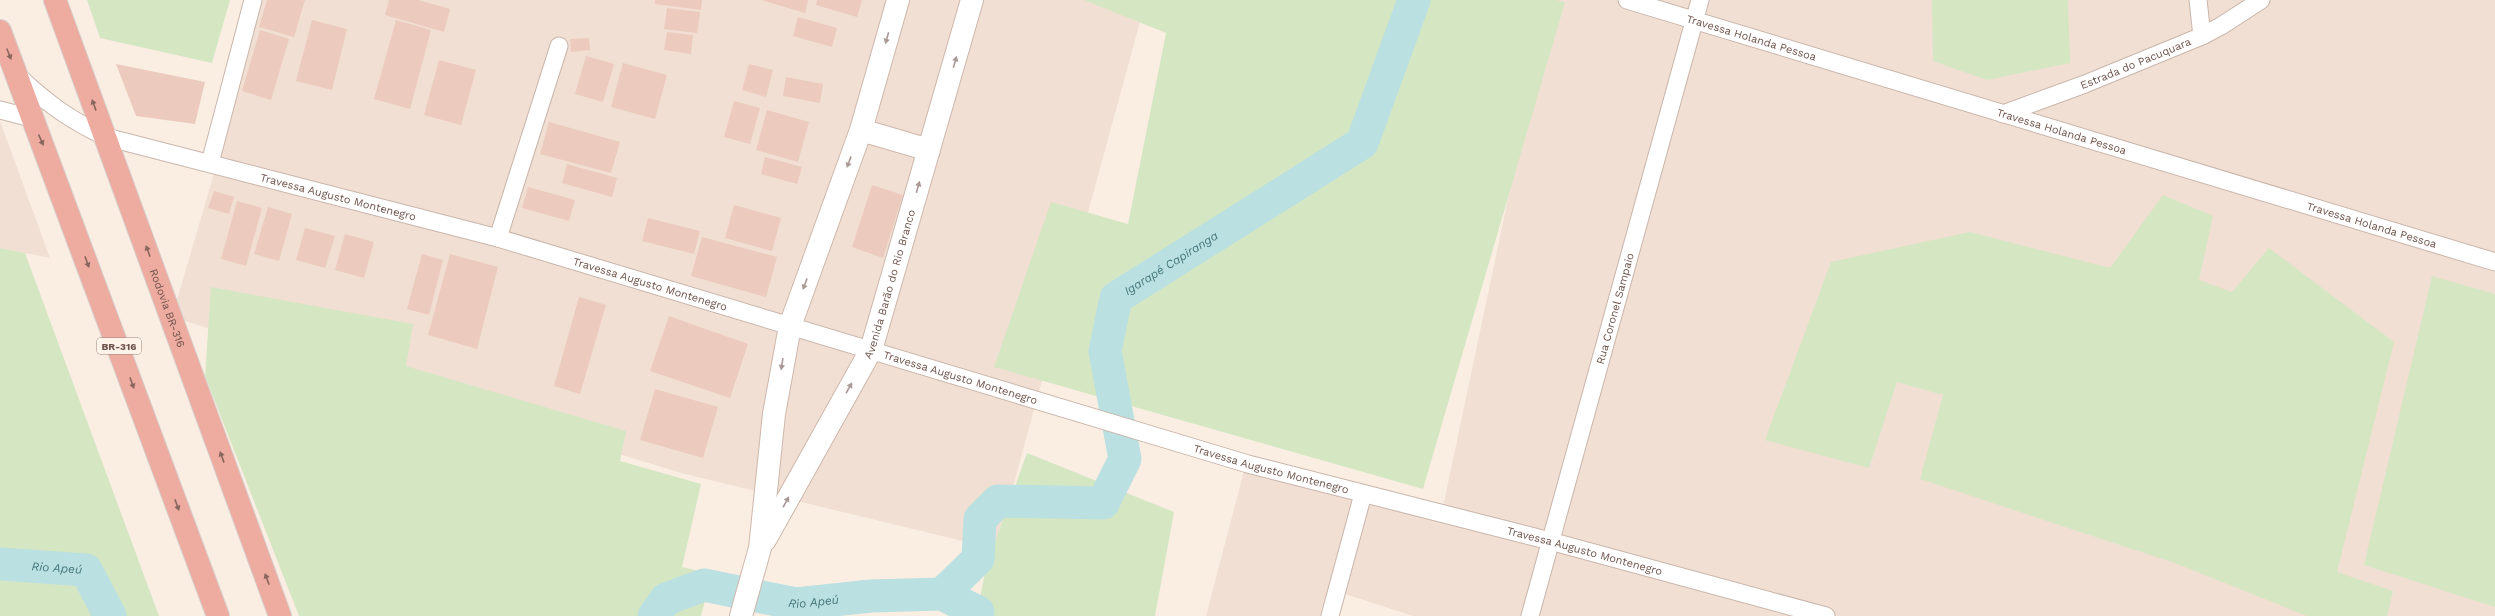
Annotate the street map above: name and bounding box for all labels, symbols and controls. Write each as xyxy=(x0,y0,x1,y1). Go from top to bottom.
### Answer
street label: Travessa Holanda Pessoa xyxy=(1685,12,1818,64)
one-way arrow xyxy=(884,32,890,44)
street label: Estrada do Pacuquara xyxy=(2079,35,2193,92)
one-way arrow xyxy=(7,48,13,60)
one-way arrow xyxy=(952,56,958,68)
one-way arrow xyxy=(91,98,97,110)
street label: Travessa Holanda Pessoa xyxy=(1995,106,2128,157)
one-way arrow xyxy=(38,135,44,146)
one-way arrow xyxy=(846,156,852,168)
street label: Travessa Augusto Montenegro xyxy=(259,171,417,224)
one-way arrow xyxy=(915,180,921,192)
street label: Travessa Holanda Pessoa xyxy=(2305,200,2438,251)
street label: Avenida Barão do Rio Branco xyxy=(861,208,918,361)
water label: Igarapé Capiranga xyxy=(1122,228,1221,298)
one-way arrow xyxy=(145,245,151,257)
street label: Rua Coronel Sampaio xyxy=(1594,251,1637,366)
street label: Travessa Augusto Montenegro xyxy=(572,255,729,314)
one-way arrow xyxy=(85,256,91,268)
street label: Rodovia BR-316 xyxy=(147,267,187,350)
one-way arrow xyxy=(802,278,808,290)
road number: BR-316 xyxy=(97,338,141,354)
street label: Travessa Augusto Montenegro xyxy=(882,348,1039,407)
one-way arrow xyxy=(779,358,785,371)
one-way arrow xyxy=(130,378,136,390)
one-way arrow xyxy=(846,382,853,394)
street label: Travessa Augusto Montenegro xyxy=(1192,442,1350,496)
one-way arrow xyxy=(219,451,225,463)
one-way arrow xyxy=(783,496,790,508)
one-way arrow xyxy=(175,500,181,512)
street label: Travessa Augusto Montenegro xyxy=(1506,524,1664,578)
water label: Rio Apeú xyxy=(31,559,83,577)
one-way arrow xyxy=(263,573,269,585)
water label: Rio Apeú xyxy=(787,592,840,611)

